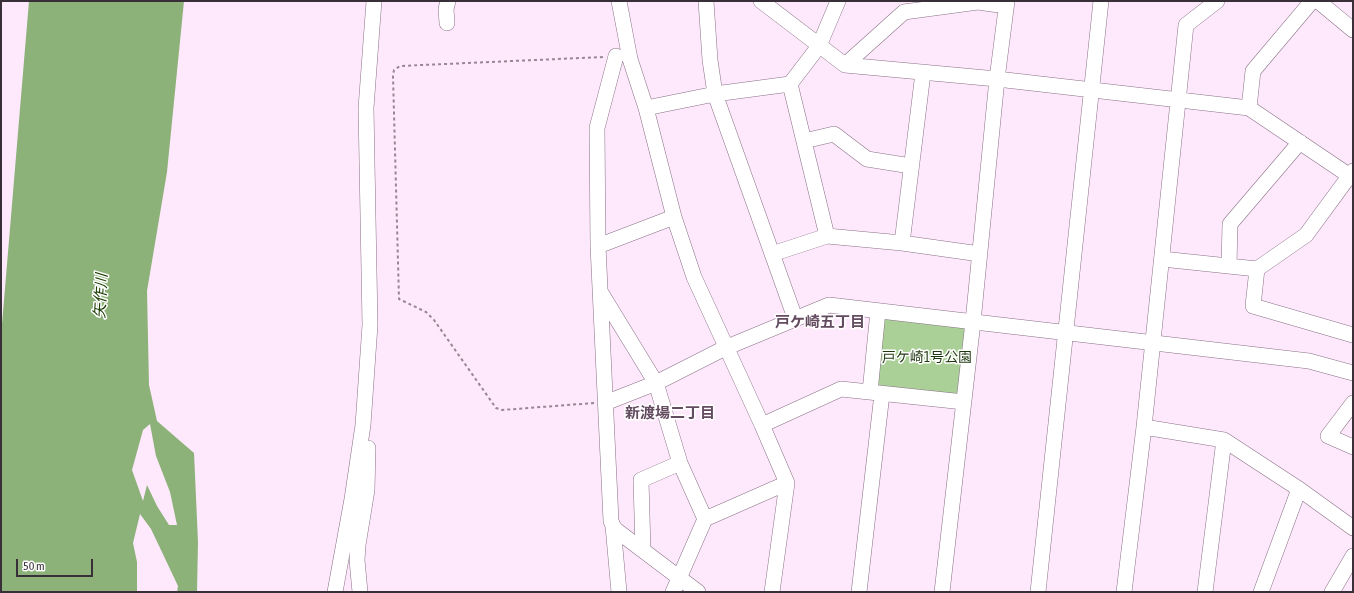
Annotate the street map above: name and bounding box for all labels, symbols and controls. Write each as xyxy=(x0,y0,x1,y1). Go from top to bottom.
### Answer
water label: 矢作川 xyxy=(91,273,111,319)
district label: 戸ケ崎五丁目 xyxy=(775,313,865,331)
park label: 戸ケ崎1号公園 xyxy=(882,350,972,366)
district label: 新渡場二丁目 xyxy=(625,404,715,422)
scale bar xyxy=(18,551,95,577)
text: 50 m xyxy=(23,559,45,573)

